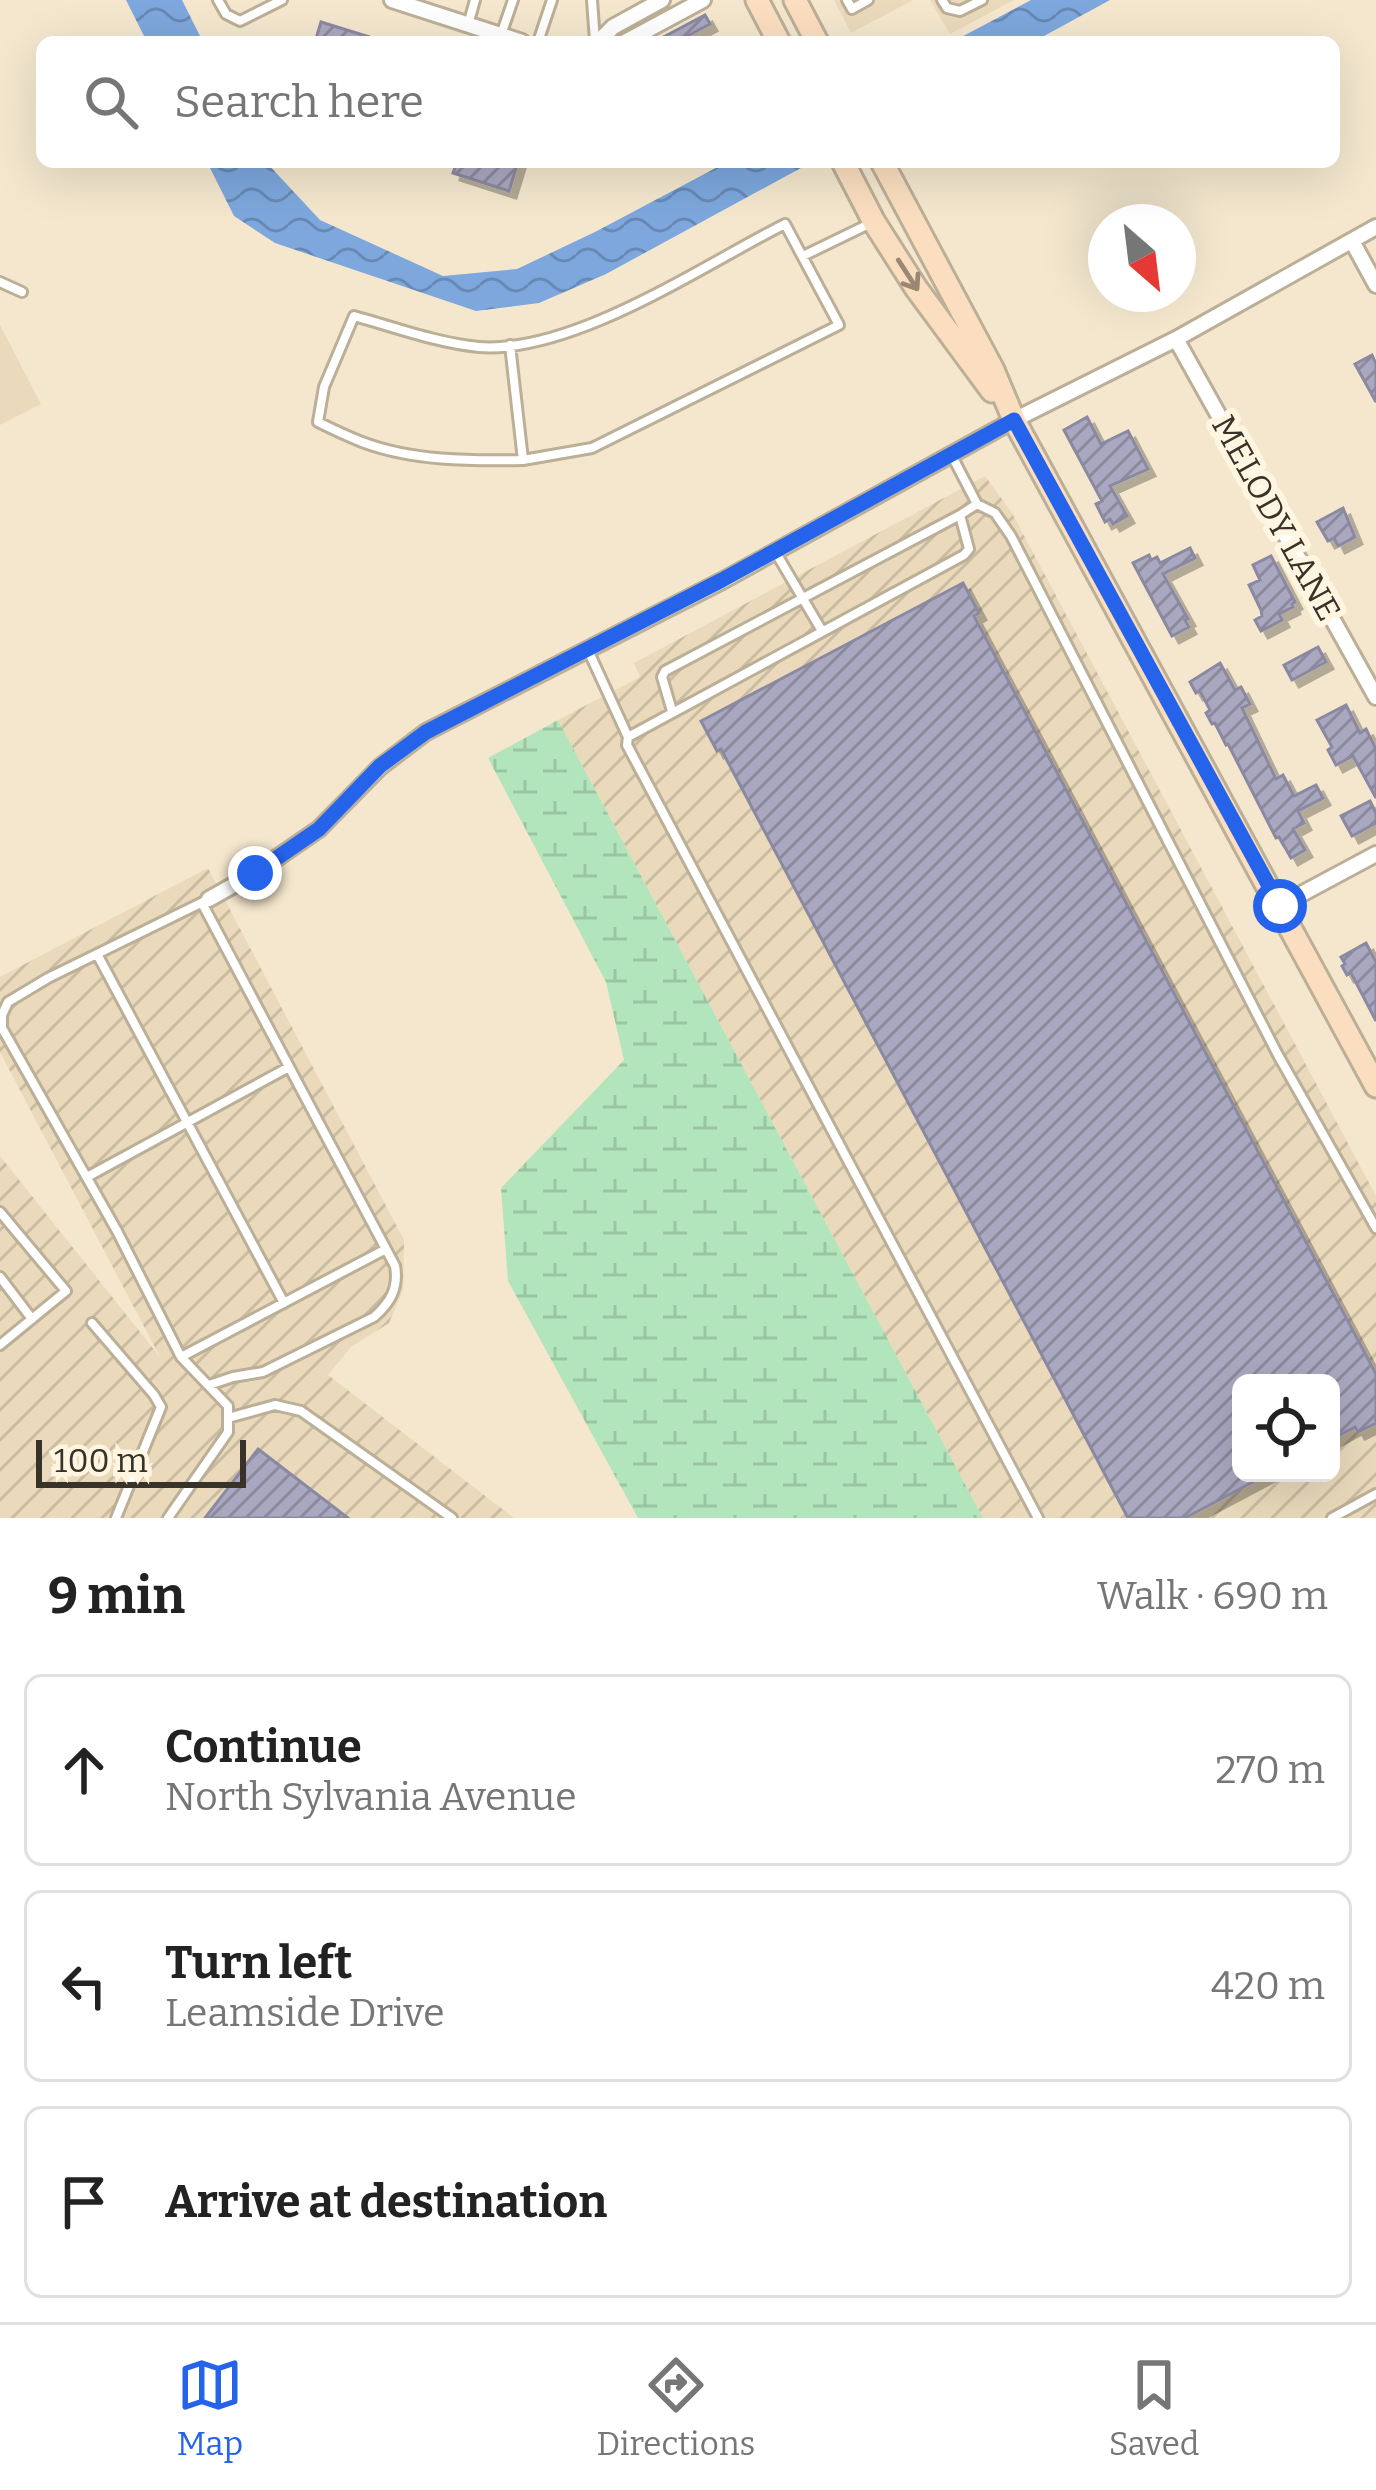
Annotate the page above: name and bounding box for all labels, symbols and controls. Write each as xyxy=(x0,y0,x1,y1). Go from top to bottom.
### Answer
search box xyxy=(36,36,1340,168)
icon: search xyxy=(78,69,144,135)
text: Search here xyxy=(174,75,424,129)
north arrow xyxy=(1088,204,1196,312)
one-way arrow xyxy=(896,258,920,292)
street label: MELODY LANE xyxy=(1203,408,1349,628)
route end xyxy=(228,846,282,900)
route start xyxy=(1253,879,1307,933)
map controls xyxy=(1232,1374,1340,1482)
button: locate xyxy=(1232,1374,1340,1482)
scale bar xyxy=(36,1434,246,1487)
text: 100 m xyxy=(54,1441,148,1481)
text: 9 min xyxy=(48,1565,185,1627)
text: Walk · 690 m xyxy=(1097,1573,1328,1619)
text: Continue xyxy=(165,1720,362,1774)
icon: ahead xyxy=(51,1737,117,1803)
text: 270 m xyxy=(1215,1747,1325,1793)
text: North Sylvania Avenue xyxy=(165,1774,577,1820)
text: Turn left xyxy=(165,1936,352,1990)
icon: left xyxy=(51,1953,117,2019)
text: 420 m xyxy=(1211,1963,1325,2009)
text: Leamside Drive xyxy=(165,1990,445,2036)
icon: arrive xyxy=(51,2169,117,2235)
text: Arrive at destination xyxy=(165,2175,607,2229)
tab: Map xyxy=(177,2352,243,2464)
tab: Directions xyxy=(597,2352,755,2464)
tab: Saved xyxy=(1109,2352,1199,2464)

